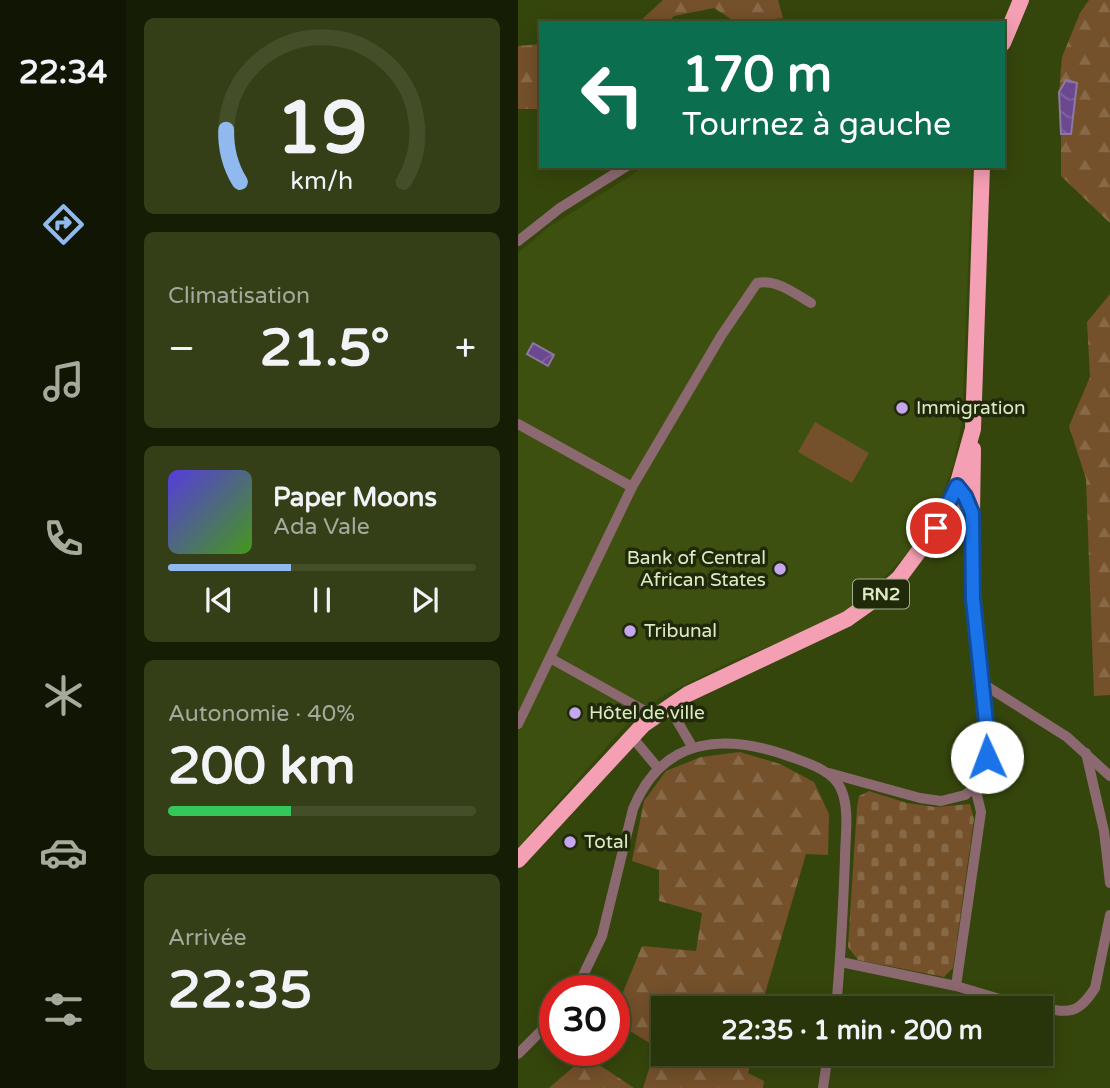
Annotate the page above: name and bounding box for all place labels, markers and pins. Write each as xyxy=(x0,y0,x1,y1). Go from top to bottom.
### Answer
place label: Immigration xyxy=(916,397,1026,419)
marker: Immigration xyxy=(894,400,910,416)
pin xyxy=(906,498,966,558)
place label: Bank of Central African States xyxy=(627,547,766,591)
marker: Bank of Central African States xyxy=(772,561,788,577)
place label: Tribunal xyxy=(644,620,717,642)
marker: Tribunal xyxy=(622,623,638,639)
place label: Hôtel de ville xyxy=(589,702,705,724)
marker: Hôtel de ville xyxy=(567,705,583,721)
place label: Total xyxy=(584,831,629,853)
marker: Total xyxy=(562,834,578,850)

